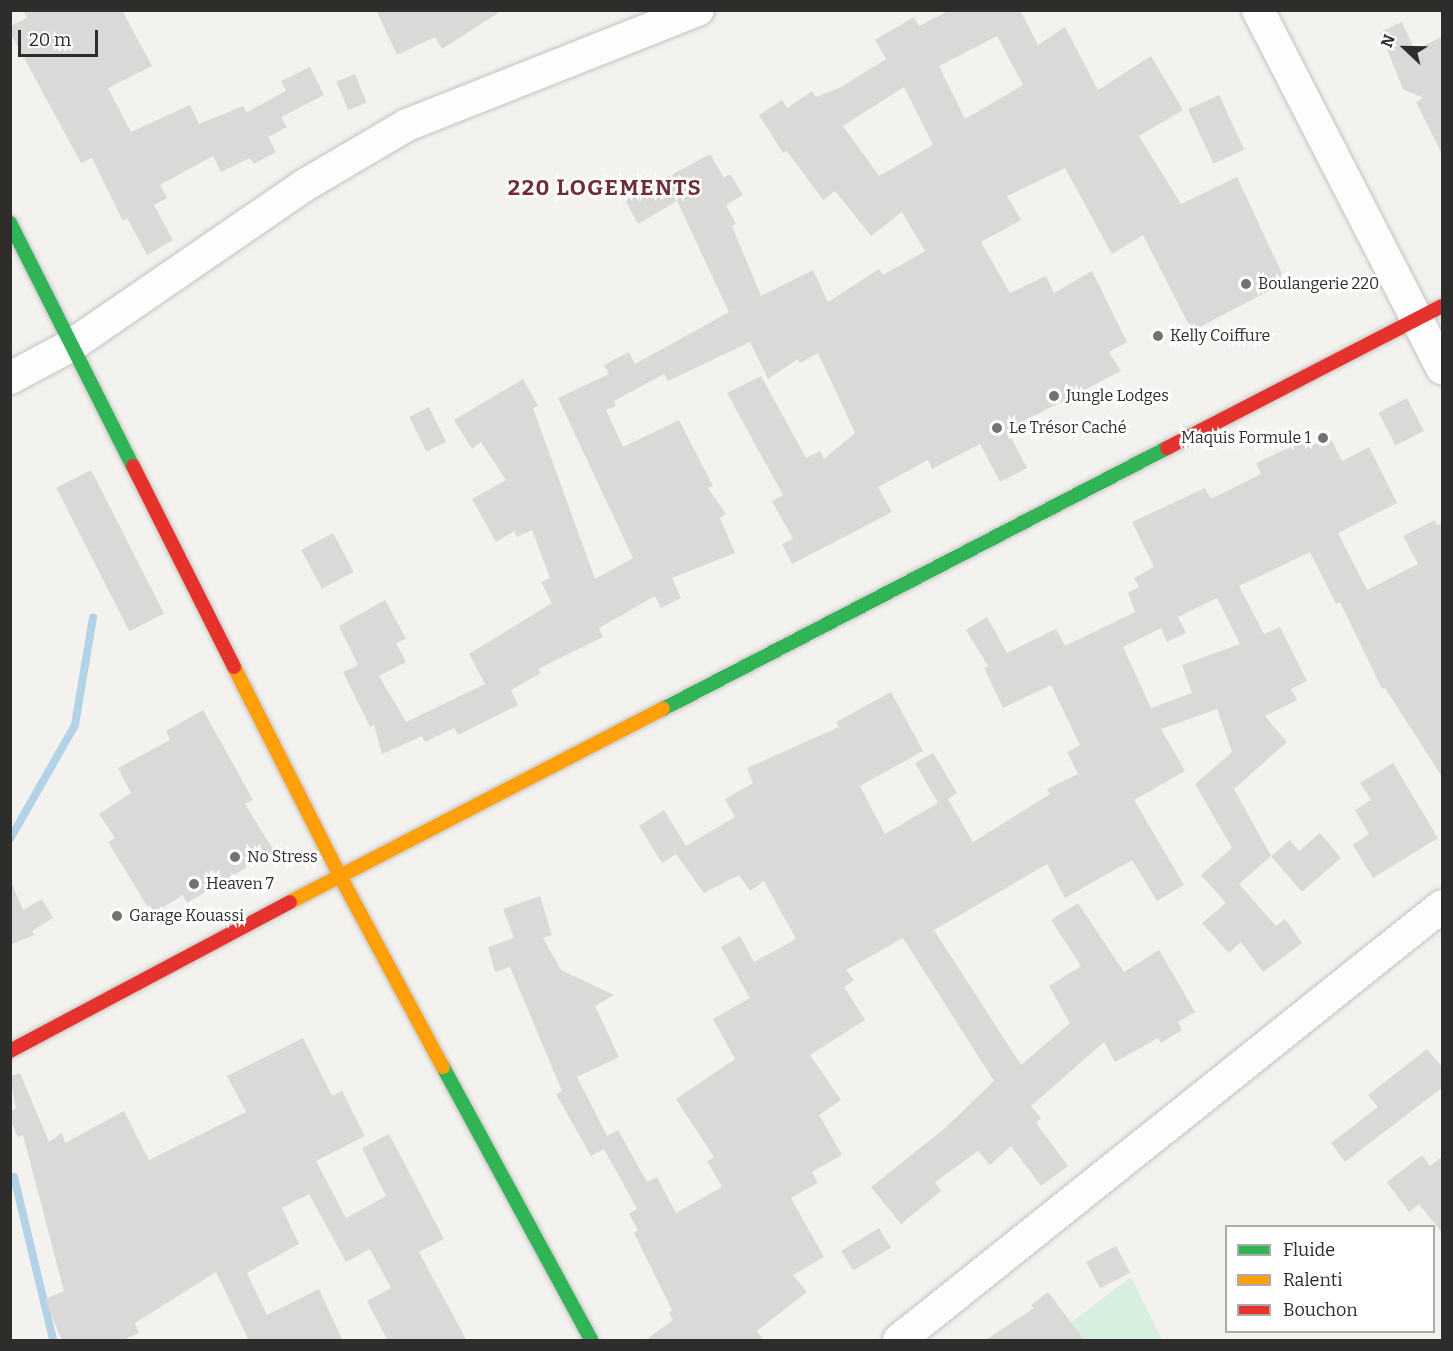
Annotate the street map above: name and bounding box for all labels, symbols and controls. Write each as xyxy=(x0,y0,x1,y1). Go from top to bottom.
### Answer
scale bar xyxy=(21,18,100,56)
north arrow xyxy=(1375,18,1435,78)
text: 20 m xyxy=(29,29,71,51)
text: N xyxy=(1377,32,1399,50)
district label: 220 LOGEMENTS xyxy=(508,175,702,201)
place label: Boulangerie 220 xyxy=(1258,274,1379,294)
marker: Boulangerie 220 xyxy=(1239,277,1253,291)
place label: Kelly Coiffure xyxy=(1170,326,1270,346)
marker: Kelly Coiffure xyxy=(1151,329,1165,343)
place label: Jungle Lodges xyxy=(1066,386,1169,406)
marker: Jungle Lodges xyxy=(1047,389,1061,403)
place label: Le Trésor Caché xyxy=(1009,418,1127,438)
marker: Le Trésor Caché xyxy=(990,421,1004,435)
place label: Maquis Formule 1 xyxy=(1181,428,1311,448)
marker: Maquis Formule 1 xyxy=(1316,431,1330,445)
place label: No Stress xyxy=(247,847,318,867)
marker: No Stress xyxy=(228,850,242,864)
place label: Heaven 7 xyxy=(206,874,274,894)
marker: Heaven 7 xyxy=(187,877,201,891)
place label: Garage Kouassi xyxy=(129,906,244,926)
marker: Garage Kouassi xyxy=(110,909,124,923)
legend xyxy=(1225,1225,1435,1333)
text: Fluide xyxy=(1283,1239,1335,1261)
text: Ralenti xyxy=(1283,1269,1343,1291)
text: Bouchon xyxy=(1283,1299,1358,1321)

